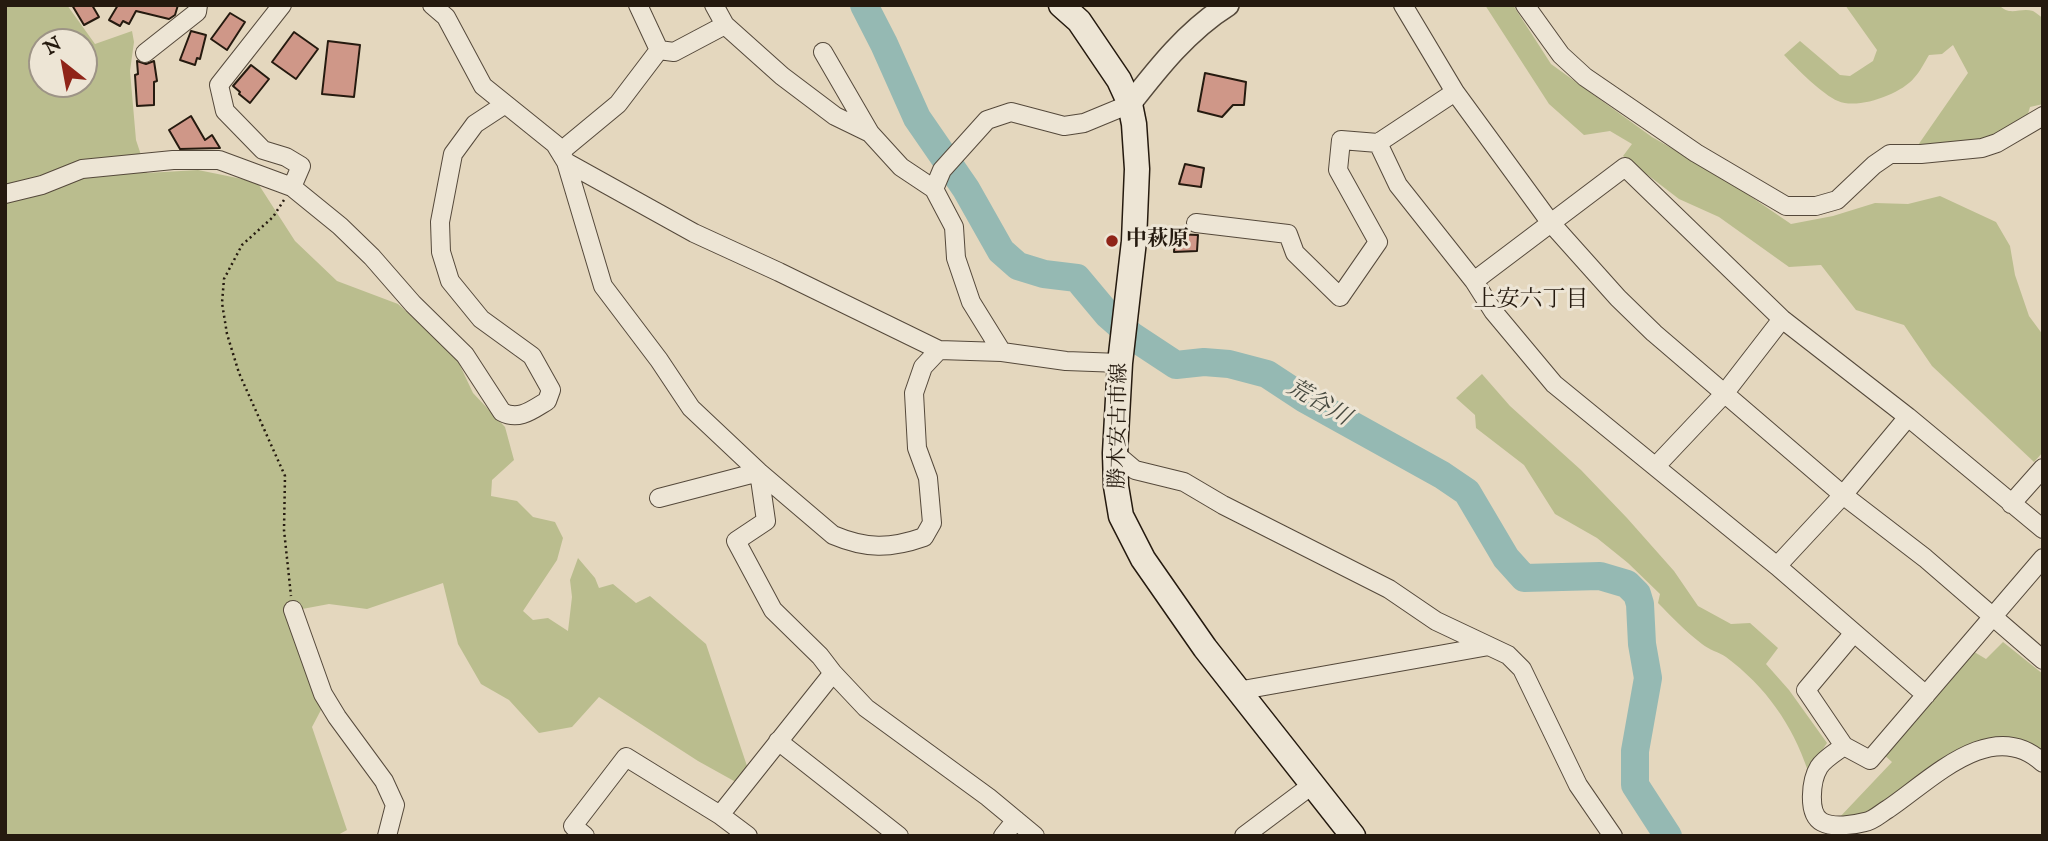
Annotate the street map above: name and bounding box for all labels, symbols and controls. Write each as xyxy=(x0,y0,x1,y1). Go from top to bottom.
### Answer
north arrow xyxy=(28,28,98,98)
text: N xyxy=(40,32,66,61)
place label: 中萩原 xyxy=(1126,228,1189,254)
marker: 中萩原 xyxy=(1104,233,1120,249)
district label: 上安六丁目 xyxy=(1474,287,1588,315)
street label: 勝木安古市線 xyxy=(1106,363,1134,489)
water label: 荒谷川 xyxy=(1281,375,1355,433)

